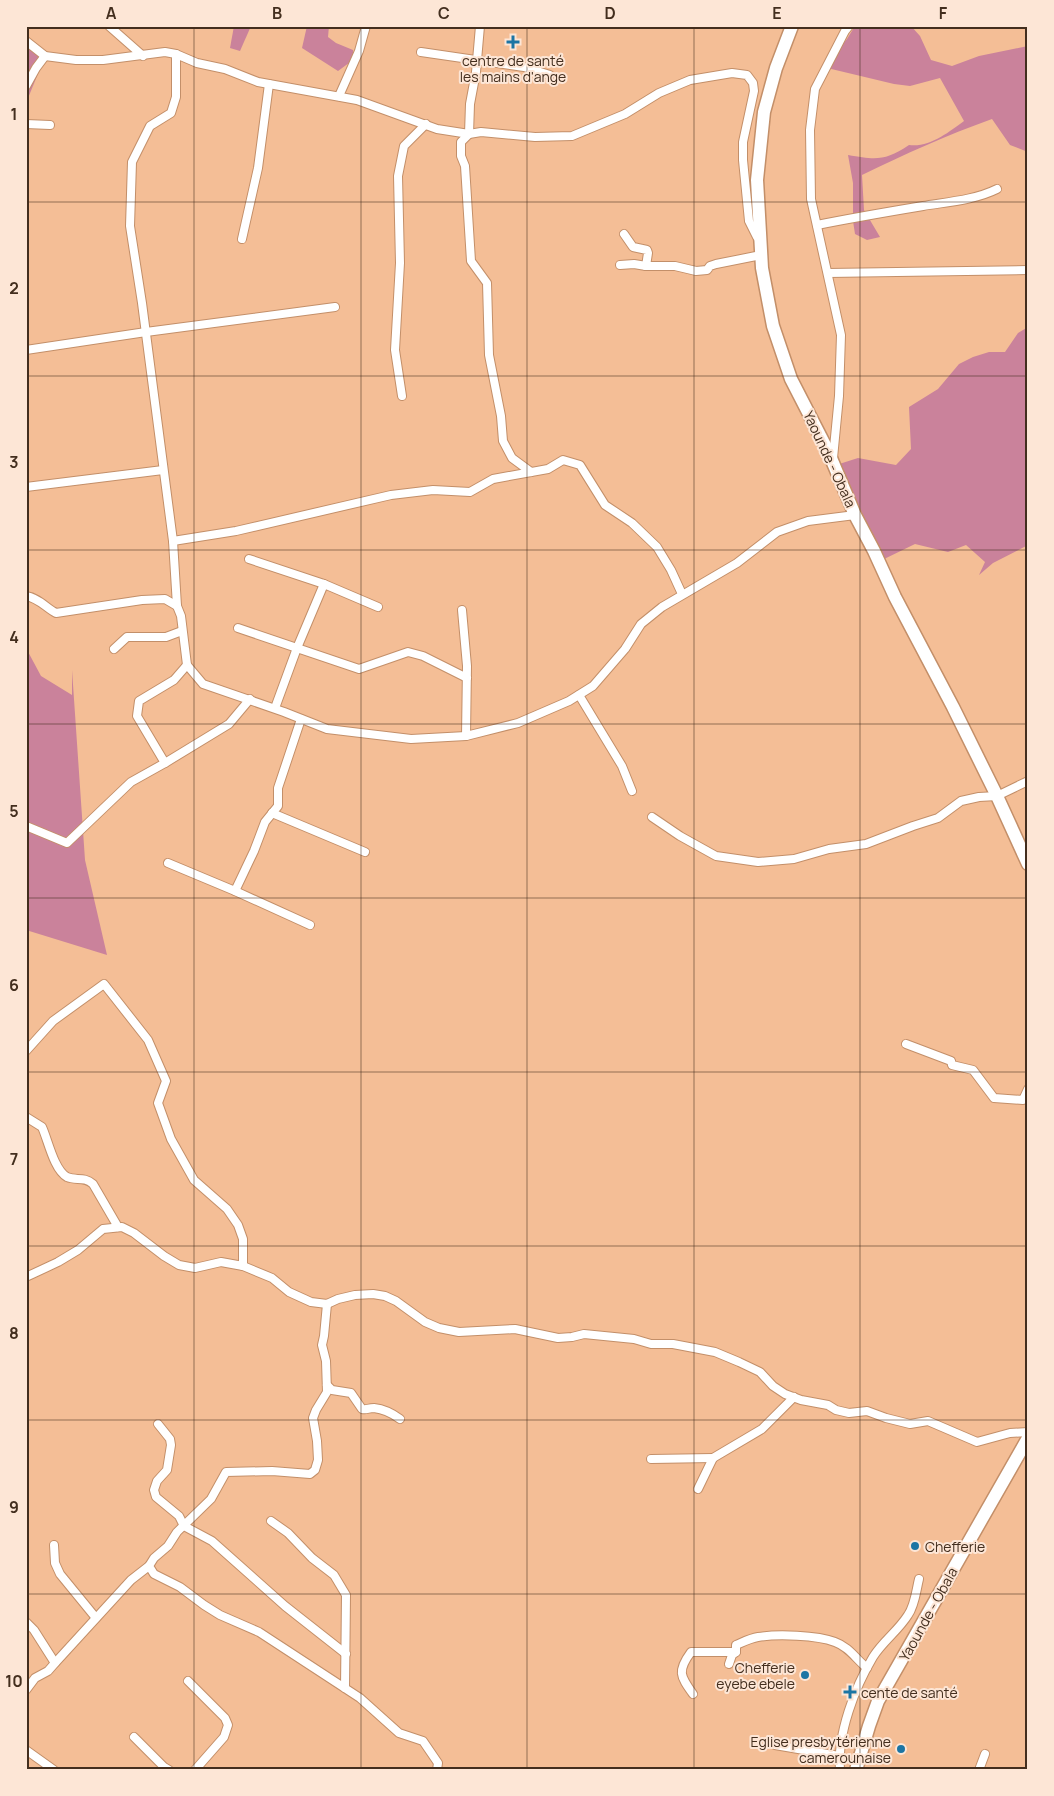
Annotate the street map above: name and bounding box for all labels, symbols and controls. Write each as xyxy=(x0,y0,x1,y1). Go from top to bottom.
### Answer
text: A xyxy=(106,2,117,24)
text: B xyxy=(272,2,282,24)
text: C xyxy=(438,2,450,24)
text: D xyxy=(604,2,616,24)
text: E xyxy=(772,2,782,24)
text: F xyxy=(939,2,948,24)
marker: centre de santé les mains d'ange xyxy=(506,35,520,49)
place label: centre de santé les mains d'ange xyxy=(460,51,566,86)
text: 1 xyxy=(10,103,18,125)
text: 2 xyxy=(9,277,19,299)
street label: Yaounde - Obala xyxy=(799,408,861,510)
text: 3 xyxy=(9,451,19,473)
text: 4 xyxy=(9,626,19,648)
text: 5 xyxy=(9,800,19,822)
text: 6 xyxy=(9,974,19,996)
text: 7 xyxy=(10,1148,18,1170)
text: 8 xyxy=(9,1322,19,1344)
text: 9 xyxy=(9,1496,19,1518)
place label: Chefferie xyxy=(925,1537,985,1556)
marker: Chefferie xyxy=(909,1540,921,1552)
street label: Yaounde - Obala xyxy=(894,1564,962,1664)
place label: Chefferie eyebe ebele xyxy=(716,1658,795,1693)
marker: Chefferie eyebe ebele xyxy=(799,1669,811,1681)
text: 10 xyxy=(5,1670,23,1692)
place label: cente de santé xyxy=(861,1683,958,1702)
marker: cente de santé xyxy=(843,1685,857,1699)
place label: Eglise presbytérienne camerounaise xyxy=(750,1732,891,1767)
marker: Eglise presbytérienne camerounaise xyxy=(895,1743,907,1755)

